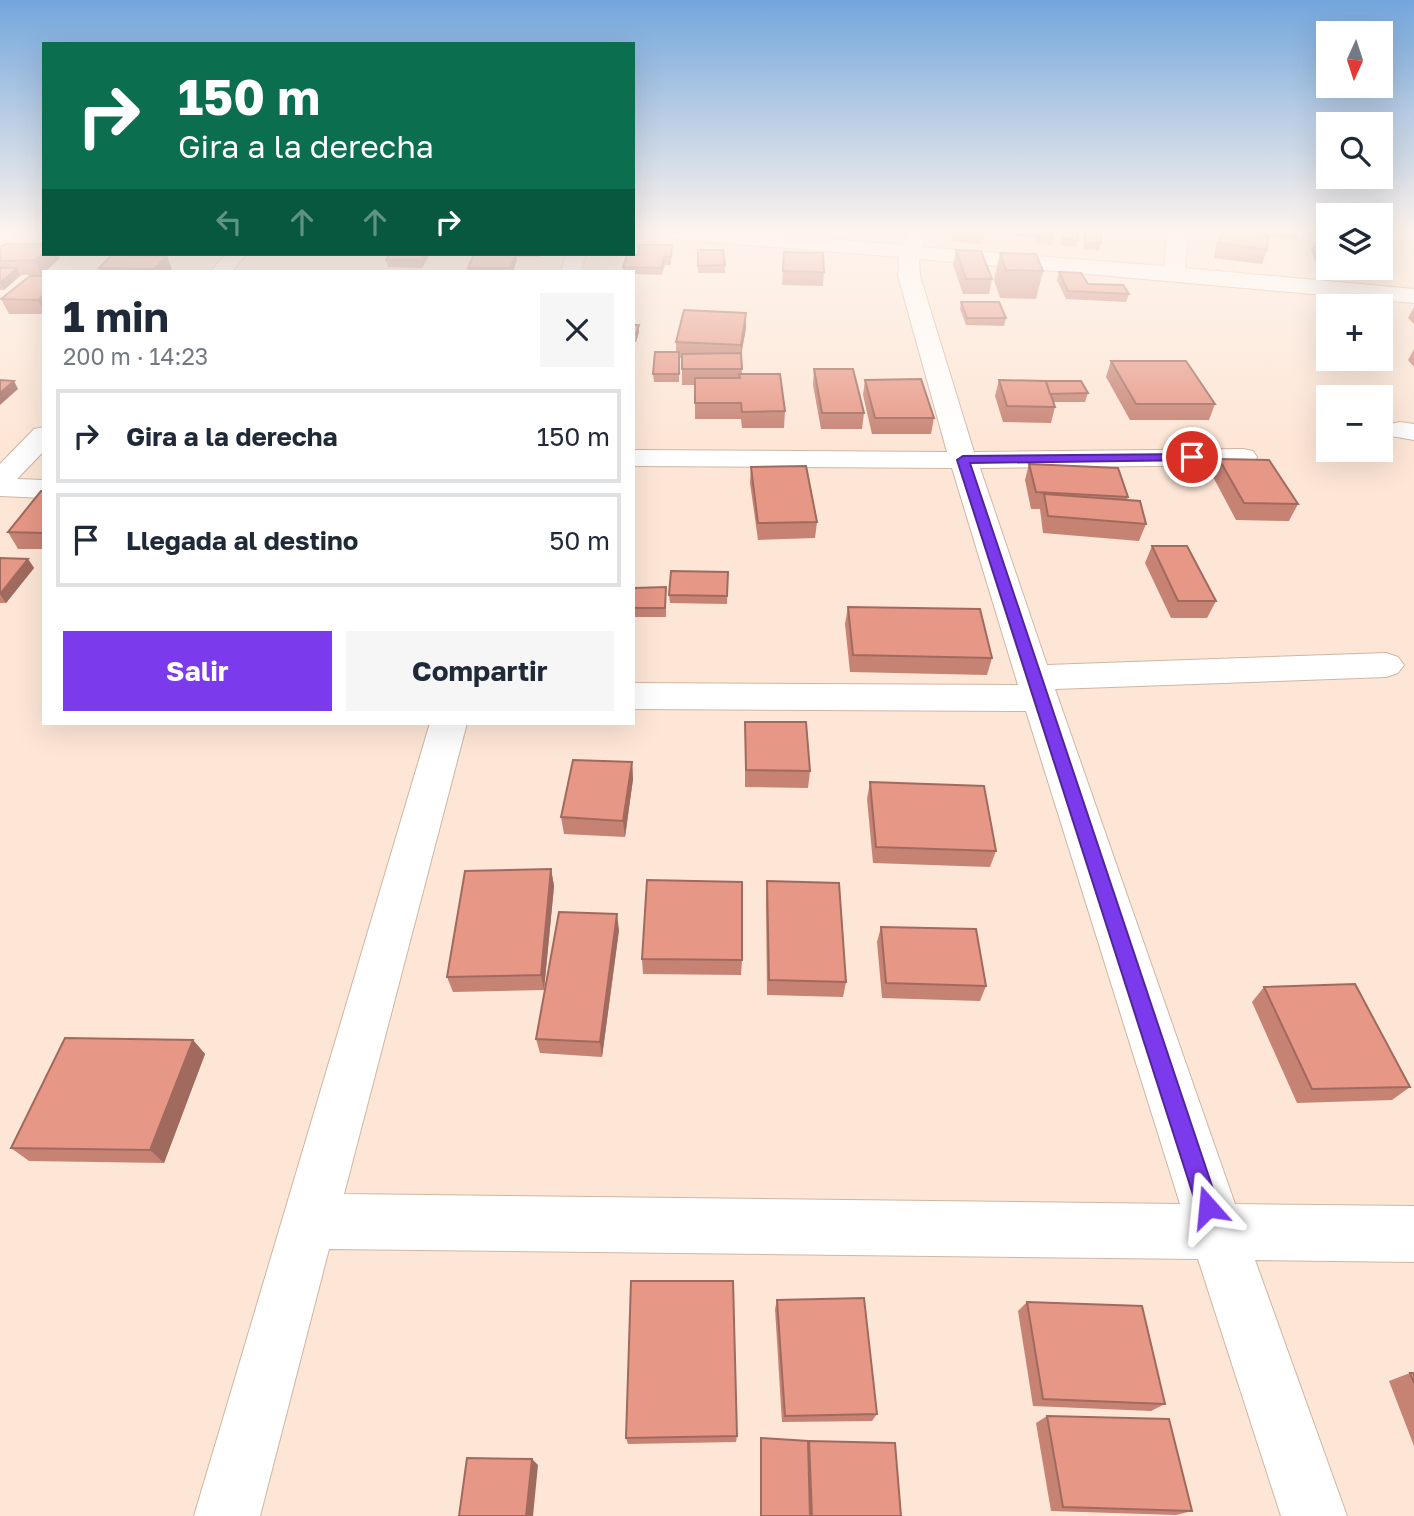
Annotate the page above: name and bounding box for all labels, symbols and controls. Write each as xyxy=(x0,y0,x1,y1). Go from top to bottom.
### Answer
north arrow xyxy=(1316,21,1393,98)
map controls xyxy=(1316,21,1393,462)
text: 150 m xyxy=(178,67,320,126)
icon: right xyxy=(63,70,154,161)
button: search xyxy=(1316,112,1393,189)
text: Gira a la derecha xyxy=(178,127,434,165)
icon: left xyxy=(210,203,248,241)
icon: ahead xyxy=(283,203,321,241)
icon: ahead xyxy=(356,203,394,241)
icon: right xyxy=(429,203,467,241)
button: layers xyxy=(1316,203,1393,280)
text: 1 min xyxy=(63,291,169,341)
button: close xyxy=(540,293,614,367)
button: + xyxy=(1316,294,1393,371)
text: 200 m · 14:23 xyxy=(63,342,208,370)
button: − xyxy=(1316,385,1393,462)
icon: right xyxy=(67,417,105,455)
text: Gira a la derecha xyxy=(126,421,338,452)
text: 150 m xyxy=(537,421,610,452)
pin xyxy=(1162,427,1222,487)
icon: arrive xyxy=(1173,438,1211,476)
icon: arrive xyxy=(67,521,105,559)
text: Llegada al destino xyxy=(126,525,358,556)
text: 50 m xyxy=(549,525,610,556)
button: Salir xyxy=(63,631,332,711)
button: Compartir xyxy=(346,631,614,711)
position arrow xyxy=(1171,1170,1245,1244)

